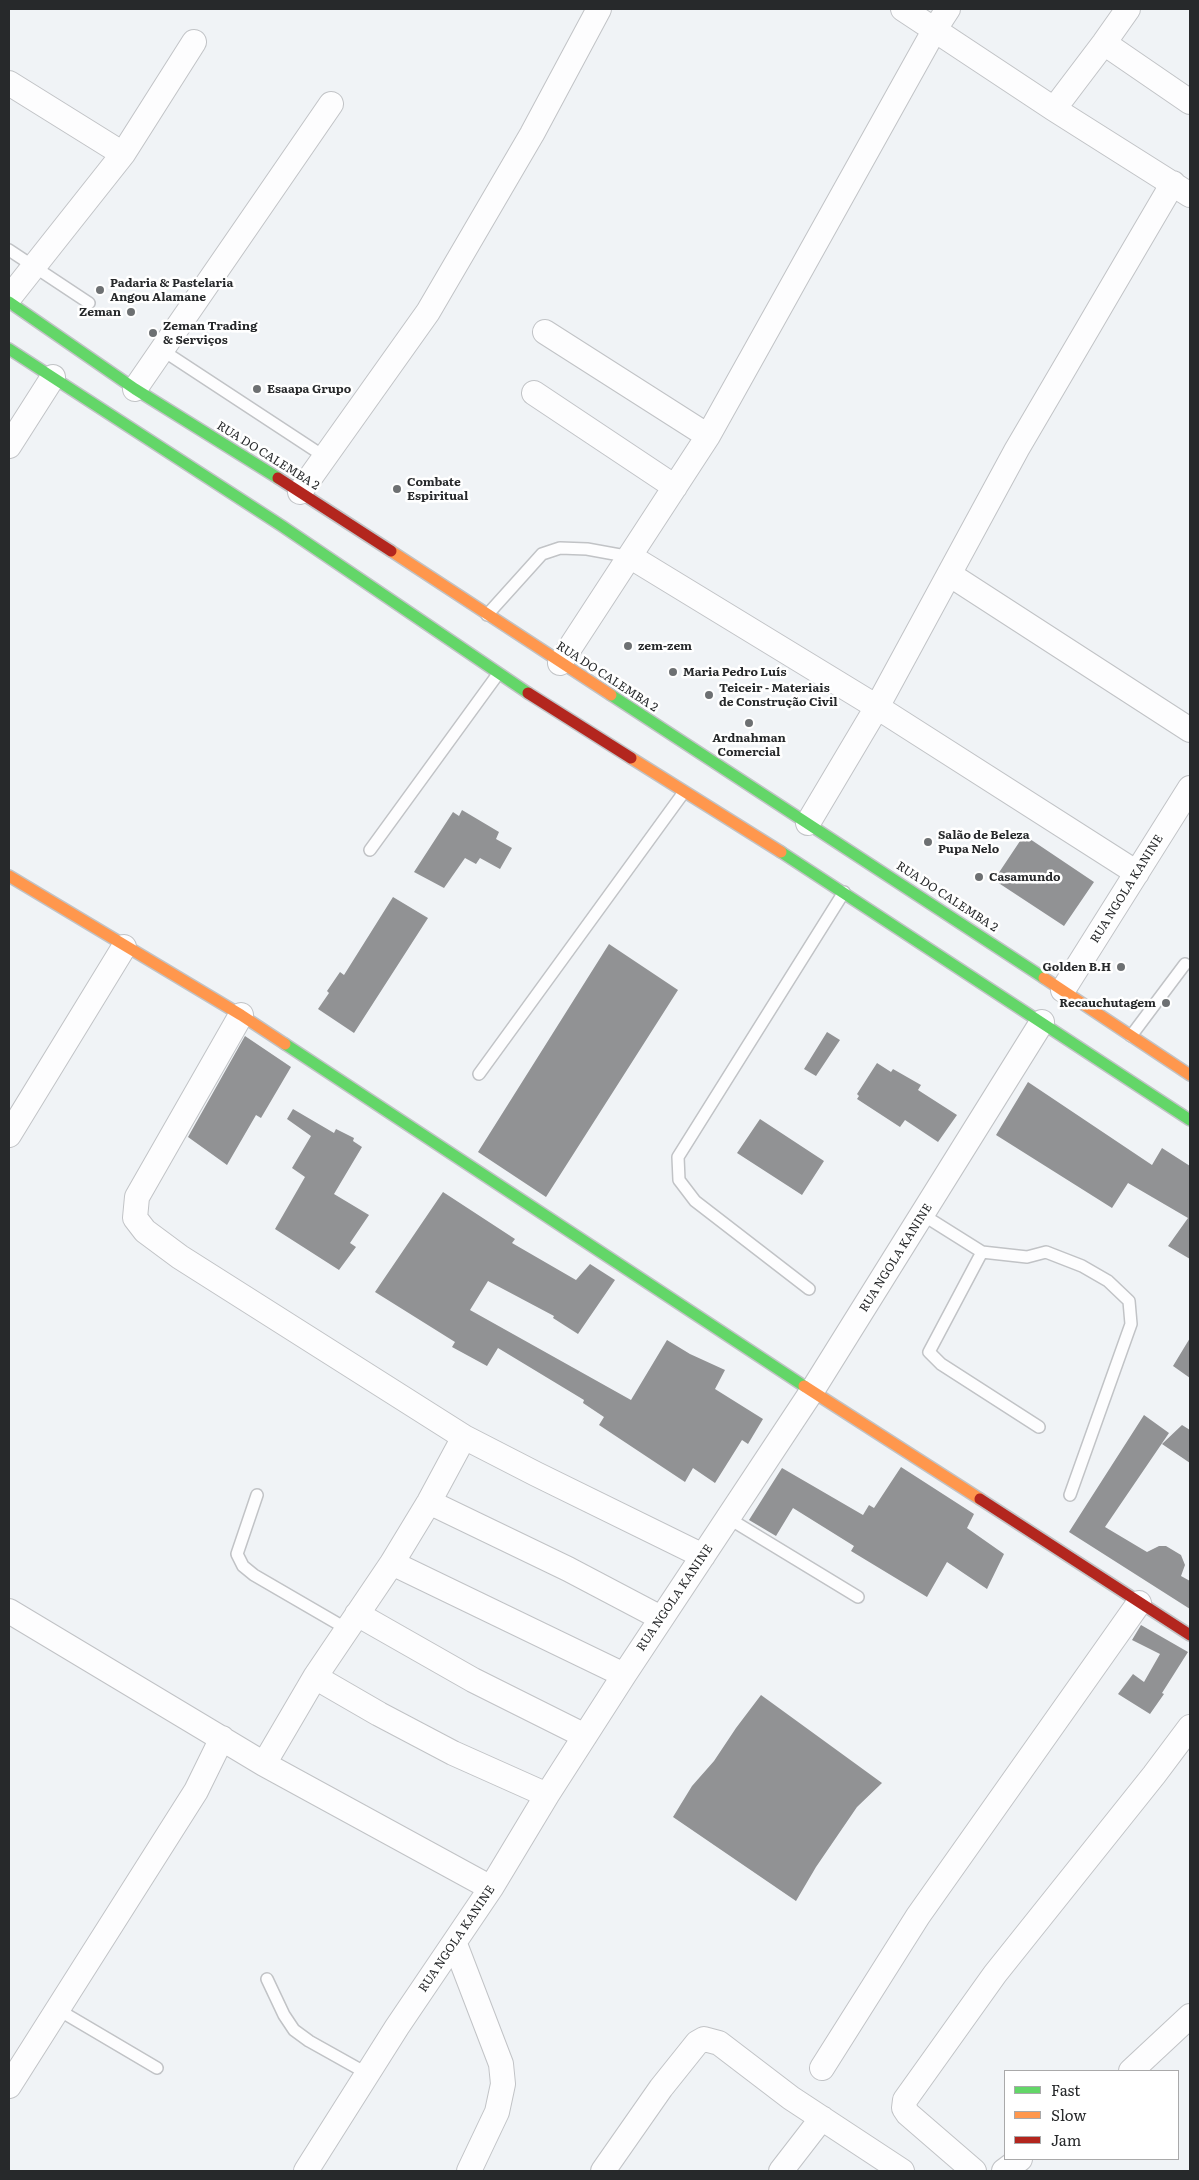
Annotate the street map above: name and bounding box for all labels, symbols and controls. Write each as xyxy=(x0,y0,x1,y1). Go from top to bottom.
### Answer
place label: Padaria & Pastelaria Angou Alamane xyxy=(110,276,233,304)
marker: Padaria & Pastelaria Angou Alamane xyxy=(94,284,106,296)
place label: Zeman xyxy=(79,305,121,319)
marker: Zeman xyxy=(125,306,137,318)
place label: Zeman Trading & Serviços xyxy=(163,319,257,347)
marker: Zeman Trading & Serviços xyxy=(147,327,159,339)
place label: Esaapa Grupo xyxy=(267,382,351,396)
marker: Esaapa Grupo xyxy=(251,383,263,395)
street label: RUA DO CALEMBA 2 xyxy=(214,419,322,493)
place label: Combate Espiritual xyxy=(407,475,468,503)
marker: Combate Espiritual xyxy=(391,483,403,495)
street label: RUA DO CALEMBA 2 xyxy=(554,639,660,715)
place label: zem-zem xyxy=(638,639,692,653)
marker: zem-zem xyxy=(622,640,634,652)
place label: Maria Pedro Luís xyxy=(683,665,786,679)
marker: Maria Pedro Luís xyxy=(667,666,679,678)
place label: Teiceir - Materiais de Construção Civil xyxy=(719,681,838,709)
marker: Teiceir - Materiais de Construção Civil xyxy=(703,689,715,701)
marker: Ardnahman Comercial xyxy=(743,717,755,729)
place label: Ardnahman Comercial xyxy=(712,731,786,759)
place label: Salão de Beleza Pupa Nelo xyxy=(938,828,1030,856)
street label: RUA NGOLA KANINE xyxy=(1088,832,1166,946)
marker: Salão de Beleza Pupa Nelo xyxy=(922,836,934,848)
street label: RUA DO CALEMBA 2 xyxy=(894,859,1000,935)
place label: Casamundo xyxy=(989,870,1061,884)
marker: Casamundo xyxy=(973,871,985,883)
place label: Golden B.H xyxy=(1043,960,1111,974)
marker: Golden B.H xyxy=(1115,961,1127,973)
place label: Recauchutagem xyxy=(1059,996,1156,1010)
marker: Recauchutagem xyxy=(1160,997,1172,1009)
street label: RUA NGOLA KANINE xyxy=(857,1201,935,1315)
street label: RUA NGOLA KANINE xyxy=(634,1542,716,1654)
street label: RUA NGOLA KANINE xyxy=(416,1883,498,1995)
legend xyxy=(1004,2070,1179,2160)
text: Fast xyxy=(1051,2078,1080,2101)
text: Slow xyxy=(1051,2103,1086,2126)
text: Jam xyxy=(1051,2128,1081,2151)

